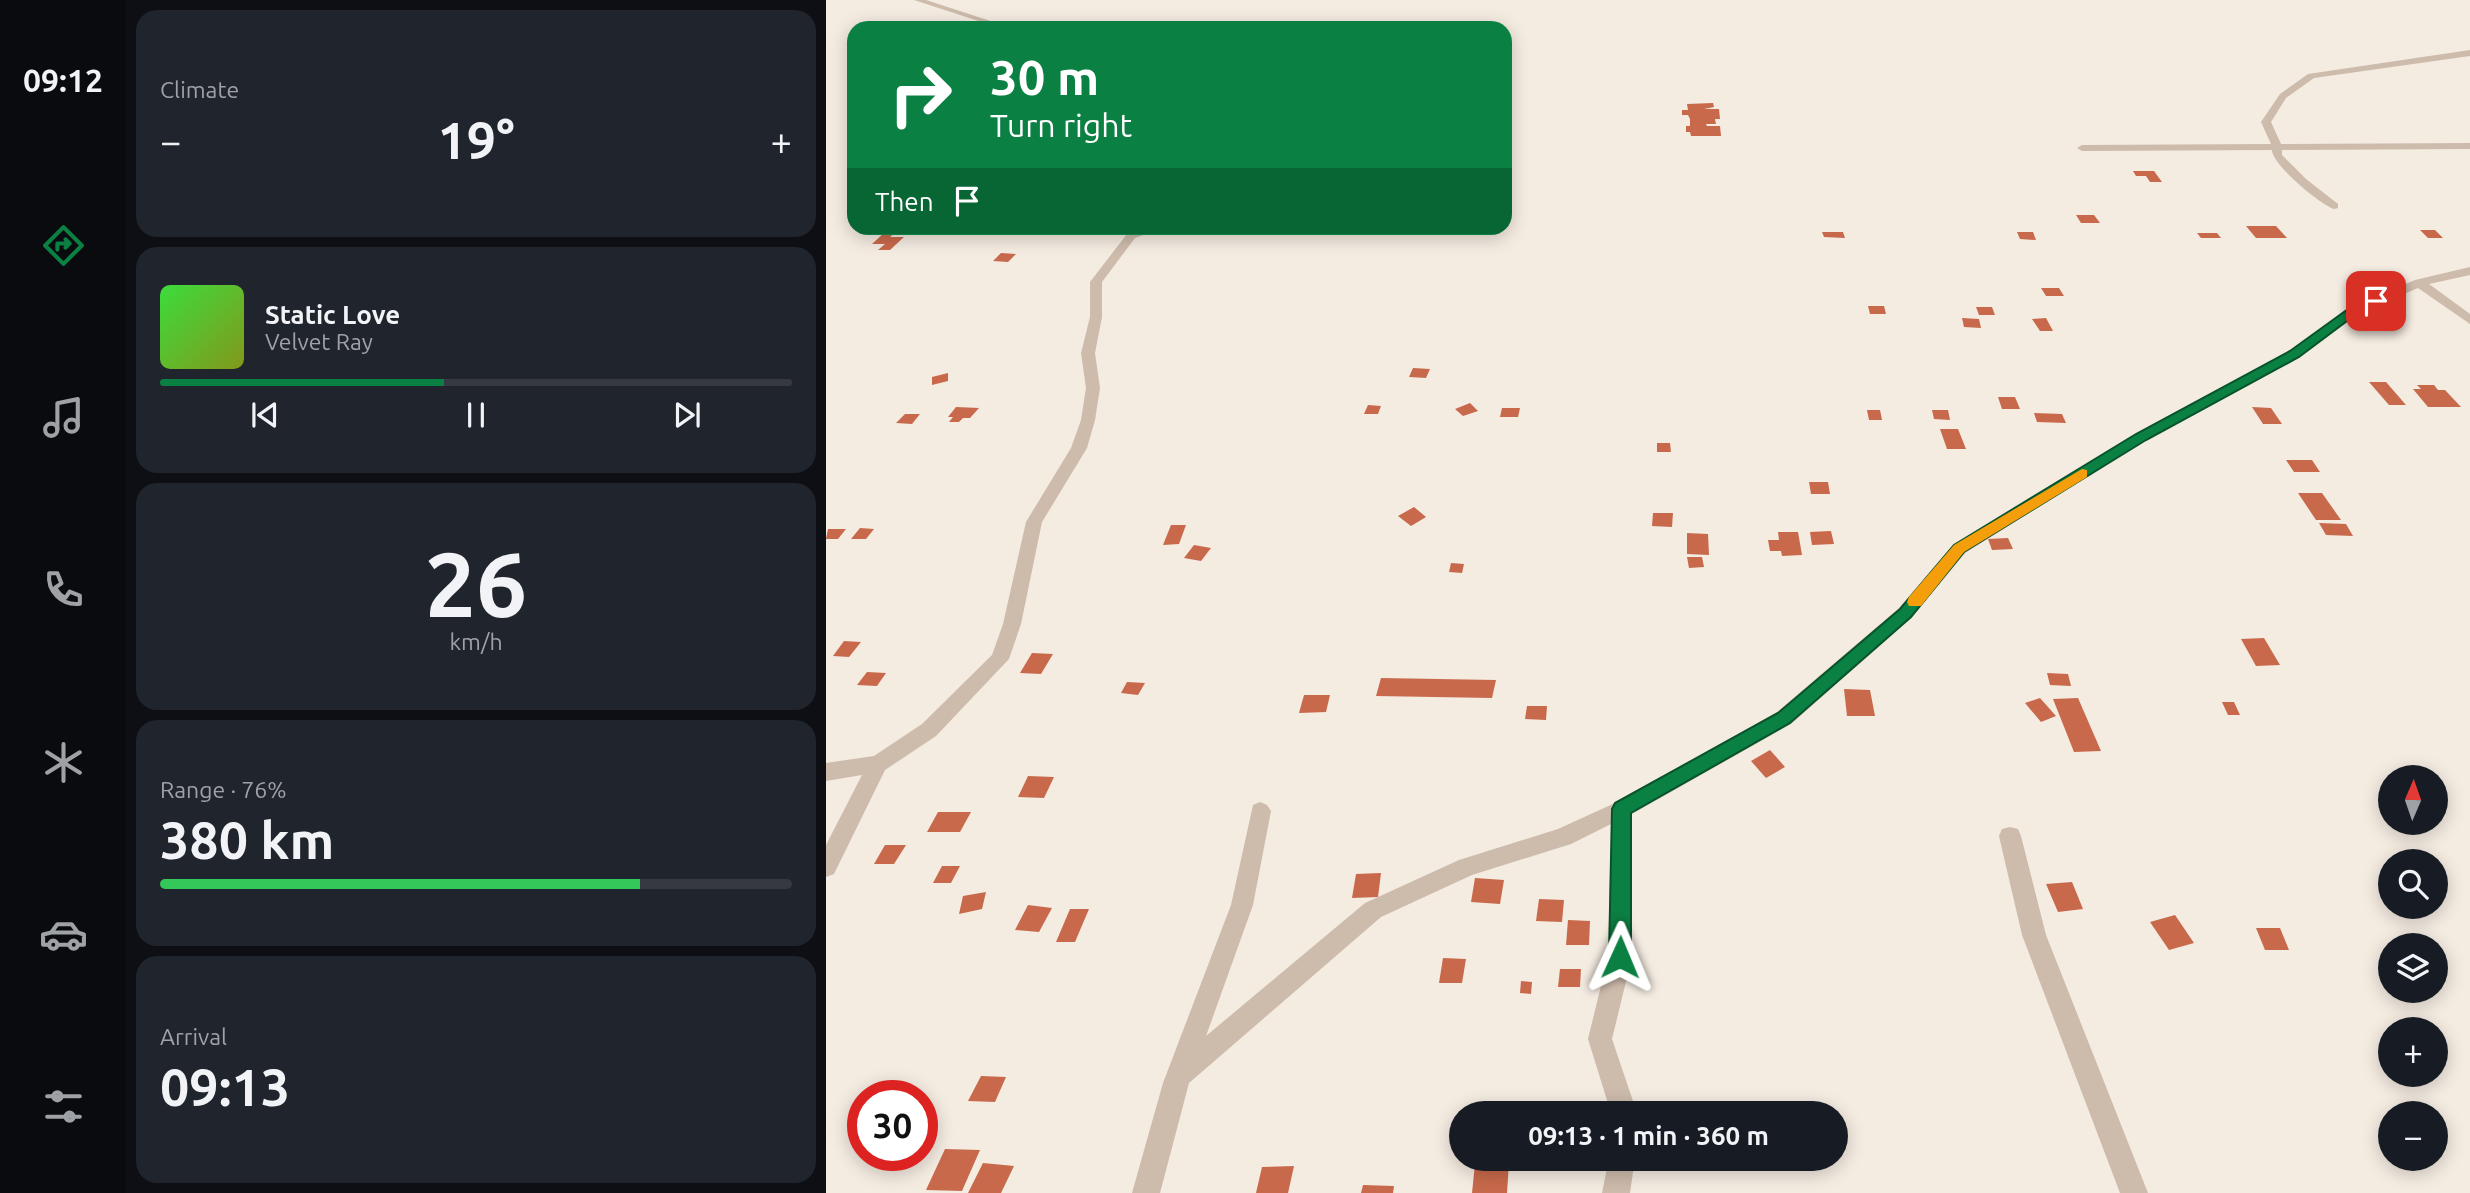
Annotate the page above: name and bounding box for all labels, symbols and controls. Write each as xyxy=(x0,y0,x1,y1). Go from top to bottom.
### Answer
icon: right xyxy=(875,49,966,140)
text: 30 m xyxy=(990,49,1099,104)
text: 09:12 xyxy=(23,62,103,98)
text: Climate xyxy=(160,77,239,102)
text: Turn right xyxy=(990,107,1132,143)
text: 19° xyxy=(437,111,515,169)
text: − xyxy=(160,120,181,162)
text: + xyxy=(771,120,792,162)
icon: arrive xyxy=(948,182,986,220)
text: Then xyxy=(875,187,934,216)
icon: directions xyxy=(39,221,88,270)
pin xyxy=(2346,271,2406,331)
icon: arrive xyxy=(2357,282,2395,320)
text: Static Love xyxy=(265,300,400,329)
text: Velvet Ray xyxy=(265,329,373,354)
icon: music xyxy=(39,393,88,442)
icon: previous xyxy=(246,396,284,434)
icon: pause xyxy=(457,396,495,434)
icon: next xyxy=(668,396,706,434)
text: 26 xyxy=(425,532,527,634)
icon: phone xyxy=(39,565,88,614)
text: km/h xyxy=(449,629,503,654)
icon: climate xyxy=(39,738,88,787)
north arrow xyxy=(2378,765,2448,835)
map controls xyxy=(2378,765,2448,1171)
text: Range · 76% xyxy=(160,777,287,802)
text: 380 km xyxy=(160,811,334,869)
button: search xyxy=(2378,849,2448,919)
icon: car xyxy=(39,910,88,959)
position arrow xyxy=(1583,920,1657,994)
button: layers xyxy=(2378,933,2448,1003)
button: + xyxy=(2378,1017,2448,1087)
text: Arrival xyxy=(160,1024,227,1049)
text: 09:13 xyxy=(160,1058,290,1116)
speed limit sign: 30 xyxy=(847,1080,938,1171)
icon: filters xyxy=(39,1082,88,1131)
button: − xyxy=(2378,1101,2448,1171)
text: 09:13 · 1 min · 360 m xyxy=(1528,1121,1769,1150)

